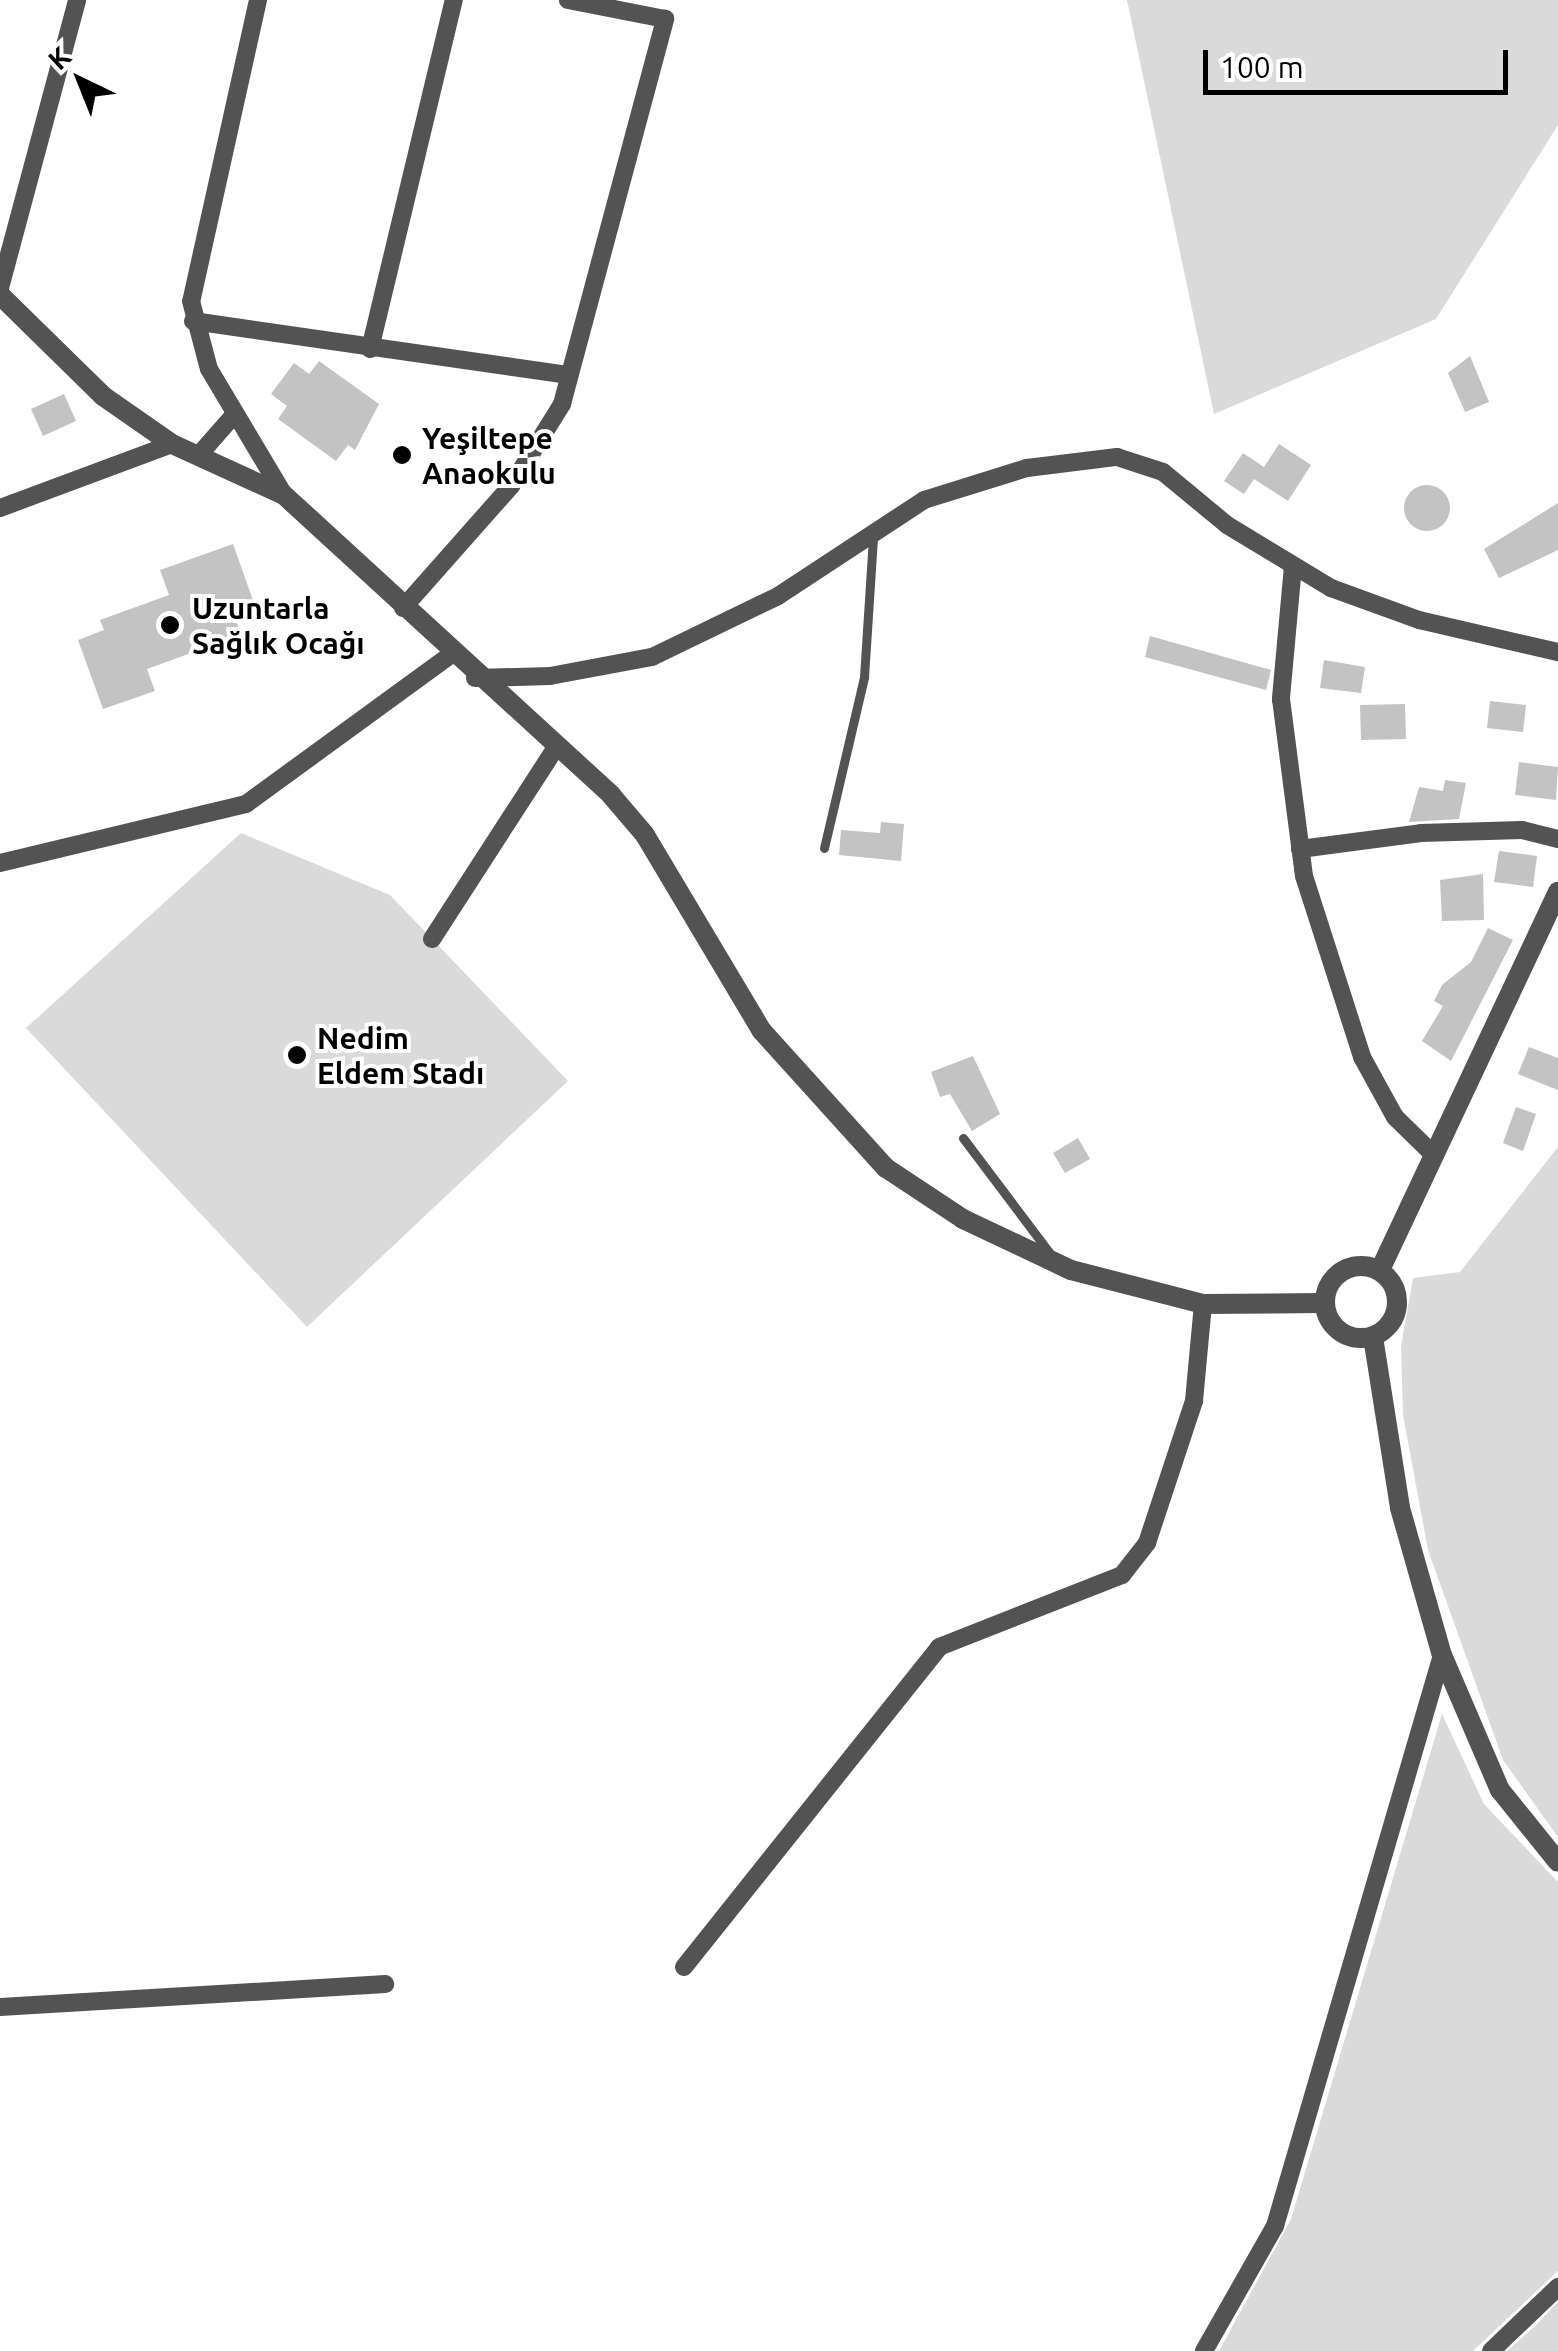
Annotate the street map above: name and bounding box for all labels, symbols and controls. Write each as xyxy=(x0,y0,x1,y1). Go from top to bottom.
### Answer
north arrow xyxy=(30,30,130,130)
scale bar xyxy=(1208,30,1513,92)
text: K xyxy=(42,40,77,75)
text: 100 m xyxy=(1220,50,1304,84)
place label: Yeşiltepe Anaokulu xyxy=(422,420,556,490)
marker: Yeşiltepe Anaokulu xyxy=(391,444,413,466)
place label: Uzuntarla Sağlık Ocağı xyxy=(192,590,365,660)
marker: Uzuntarla Sağlık Ocağı xyxy=(157,612,183,638)
place label: Nedim Eldem Stadı xyxy=(317,1020,484,1090)
marker: Nedim Eldem Stadı xyxy=(286,1044,308,1066)

